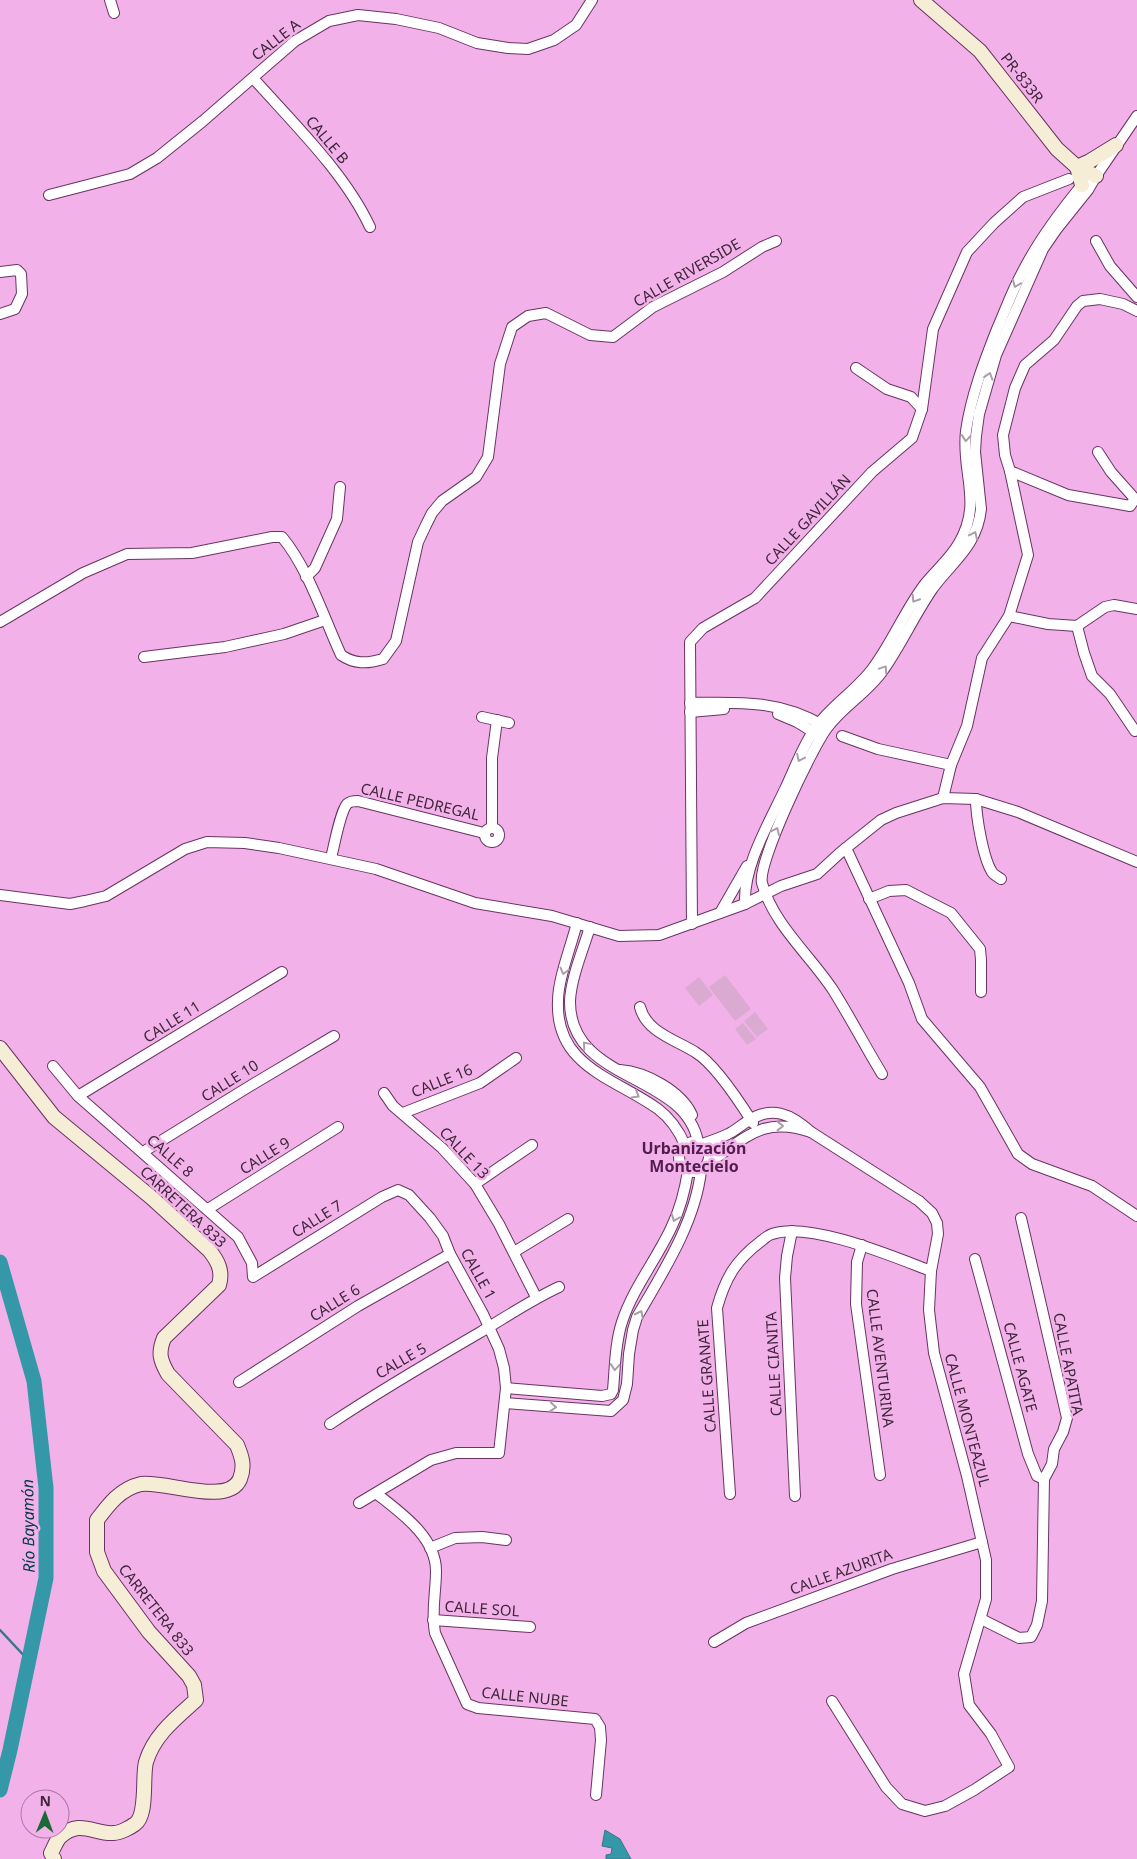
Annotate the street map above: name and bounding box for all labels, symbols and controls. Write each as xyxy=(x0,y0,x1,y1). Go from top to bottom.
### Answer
street label: CALLE A xyxy=(247,14,304,65)
street label: PR-833R xyxy=(997,48,1049,107)
street label: CALLE B xyxy=(302,111,354,168)
street label: CALLE RIVERSIDE xyxy=(629,233,744,311)
one-way arrow xyxy=(1012,279,1023,288)
one-way arrow xyxy=(984,372,994,380)
one-way arrow xyxy=(961,434,972,442)
street label: CALLE GAVILLÁN xyxy=(760,469,855,569)
one-way arrow xyxy=(968,531,978,540)
one-way arrow xyxy=(911,594,921,603)
one-way arrow xyxy=(878,665,887,675)
one-way arrow xyxy=(795,753,806,762)
street label: CALLE PEDREGAL xyxy=(359,778,482,824)
one-way arrow xyxy=(769,827,780,836)
one-way arrow xyxy=(560,966,570,974)
street label: CALLE 11 xyxy=(139,996,204,1047)
one-way arrow xyxy=(582,1042,591,1051)
street label: CALLE 10 xyxy=(197,1055,262,1106)
street label: CALLE 16 xyxy=(408,1059,475,1101)
one-way arrow xyxy=(630,1089,639,1098)
one-way arrow xyxy=(776,1121,784,1131)
street label: CALLE 13 xyxy=(436,1122,494,1183)
street label: CALLE 8 xyxy=(143,1129,198,1181)
street label: CALLE 9 xyxy=(236,1132,293,1178)
district label: Urbanización Montecielo xyxy=(641,1137,747,1177)
street label: CARRETERA 833 xyxy=(136,1161,231,1252)
street label: CALLE 7 xyxy=(288,1195,345,1241)
one-way arrow xyxy=(671,1213,681,1222)
street label: CALLE 1 xyxy=(457,1244,501,1303)
street label: CALLE 6 xyxy=(306,1279,363,1325)
street label: CALLE AVENTURINA xyxy=(863,1287,899,1429)
one-way arrow xyxy=(634,1310,644,1319)
street label: CALLE CIANITA xyxy=(760,1311,786,1417)
street label: CALLE APATITA xyxy=(1049,1311,1089,1417)
street label: CALLE GRANATE xyxy=(692,1319,720,1433)
street label: CALLE AGATE xyxy=(999,1320,1043,1414)
street label: CALLE 5 xyxy=(371,1338,430,1383)
street label: CALLE MONTEAZUL xyxy=(941,1351,995,1489)
one-way arrow xyxy=(610,1363,621,1371)
one-way arrow xyxy=(549,1401,557,1412)
water label: Río Bayamón xyxy=(16,1479,40,1573)
street label: CALLE AZURITA xyxy=(787,1543,895,1599)
street label: CARRETERA 833 xyxy=(115,1559,199,1659)
street label: CALLE SOL xyxy=(444,1595,520,1621)
street label: CALLE NUBE xyxy=(481,1681,570,1711)
north arrow xyxy=(20,1789,70,1839)
text: N xyxy=(39,1791,51,1810)

